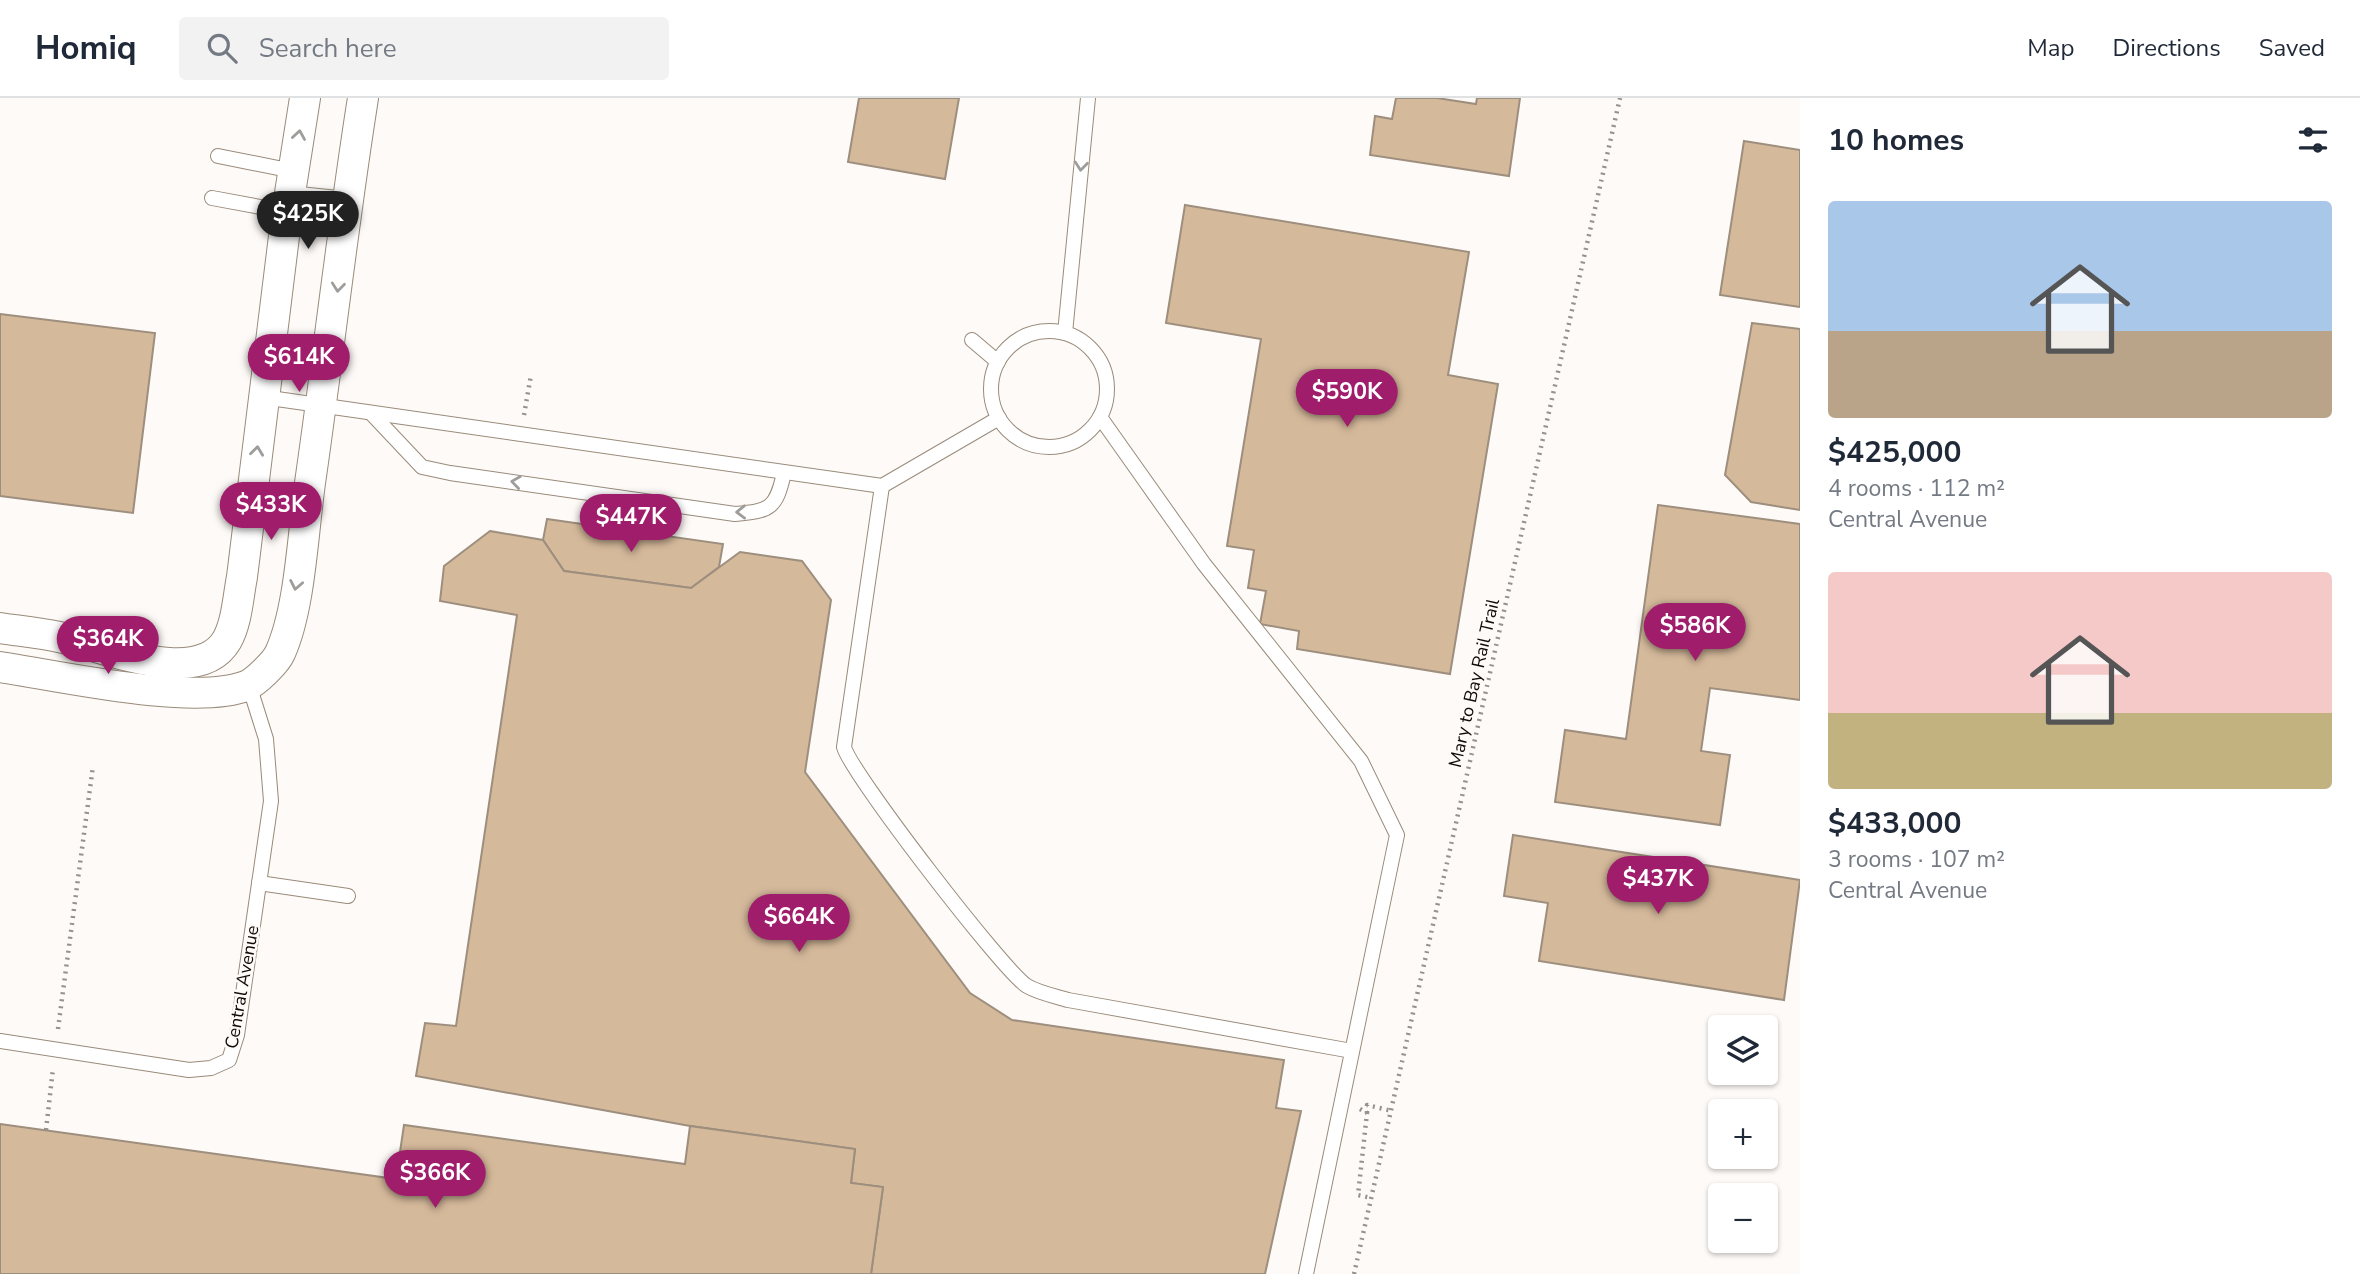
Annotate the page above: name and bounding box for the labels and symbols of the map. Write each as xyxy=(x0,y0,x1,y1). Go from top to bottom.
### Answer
one-way arrow xyxy=(291,129,306,141)
one-way arrow xyxy=(1074,161,1089,172)
pin: $425K xyxy=(259,192,357,251)
one-way arrow xyxy=(330,281,345,293)
pin: $614K xyxy=(250,334,348,394)
pin: $590K xyxy=(1298,370,1396,429)
one-way arrow xyxy=(249,445,264,457)
one-way arrow xyxy=(510,475,521,490)
pin: $433K xyxy=(222,482,320,542)
pin: $447K xyxy=(582,494,680,554)
one-way arrow xyxy=(735,505,746,520)
one-way arrow xyxy=(289,579,304,591)
street label: Mary to Bay Rail Trail xyxy=(1443,596,1505,770)
pin: $586K xyxy=(1646,603,1744,663)
pin: $364K xyxy=(59,616,157,676)
pin: $437K xyxy=(1609,856,1707,916)
pin: $664K xyxy=(750,894,848,954)
street label: Central Avenue xyxy=(219,924,265,1050)
pin: $366K xyxy=(386,1150,484,1210)

